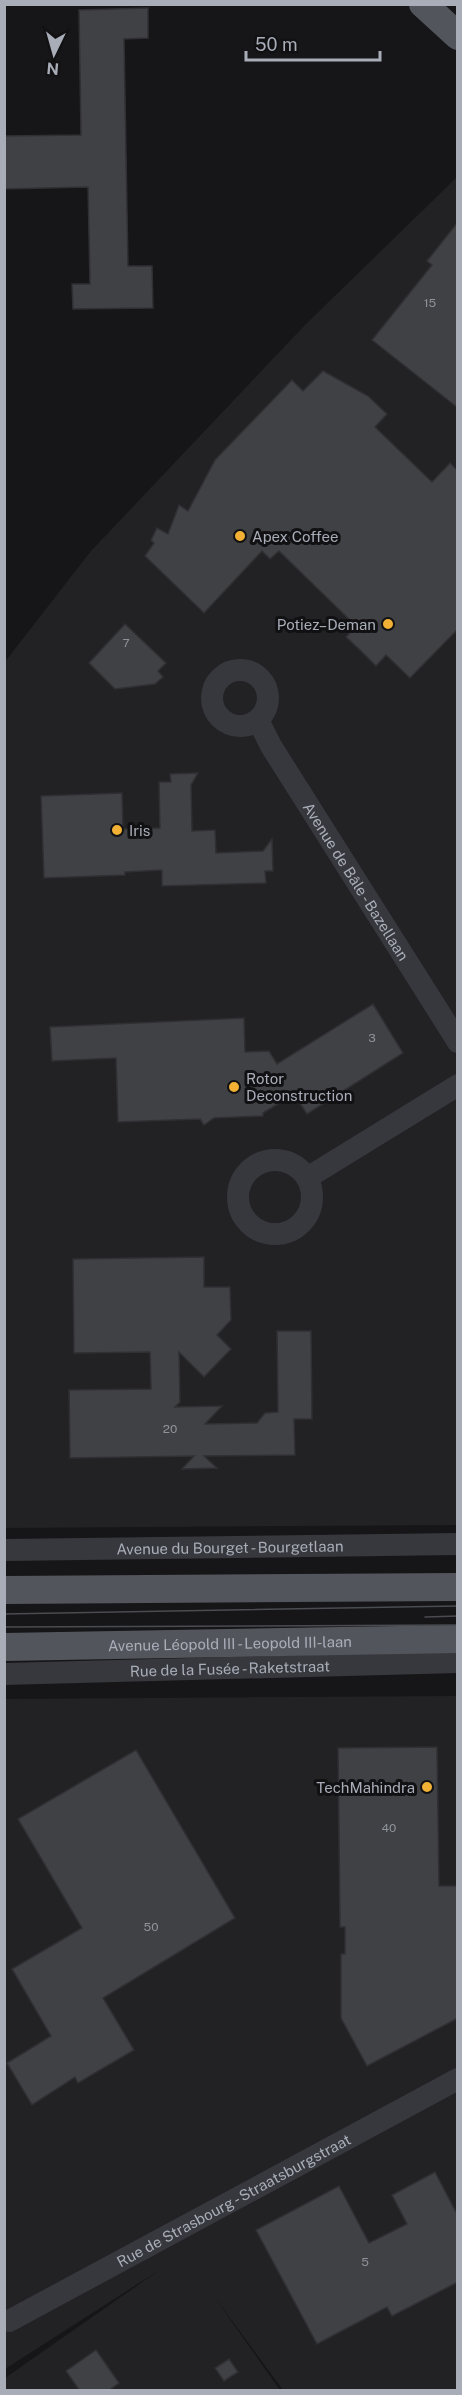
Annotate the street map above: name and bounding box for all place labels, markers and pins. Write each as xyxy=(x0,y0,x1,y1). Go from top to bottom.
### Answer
place label: Apex Coffee xyxy=(252,528,339,545)
marker: Apex Coffee xyxy=(233,529,247,543)
place label: Potiez–Deman xyxy=(277,616,376,633)
marker: Potiez–Deman xyxy=(381,617,395,631)
place label: Iris xyxy=(129,822,150,839)
marker: Iris xyxy=(110,823,124,837)
place label: Rotor Deconstruction xyxy=(246,1070,352,1104)
marker: Rotor Deconstruction xyxy=(227,1080,241,1094)
place label: TechMahindra xyxy=(316,1779,415,1796)
marker: TechMahindra xyxy=(420,1780,434,1794)

